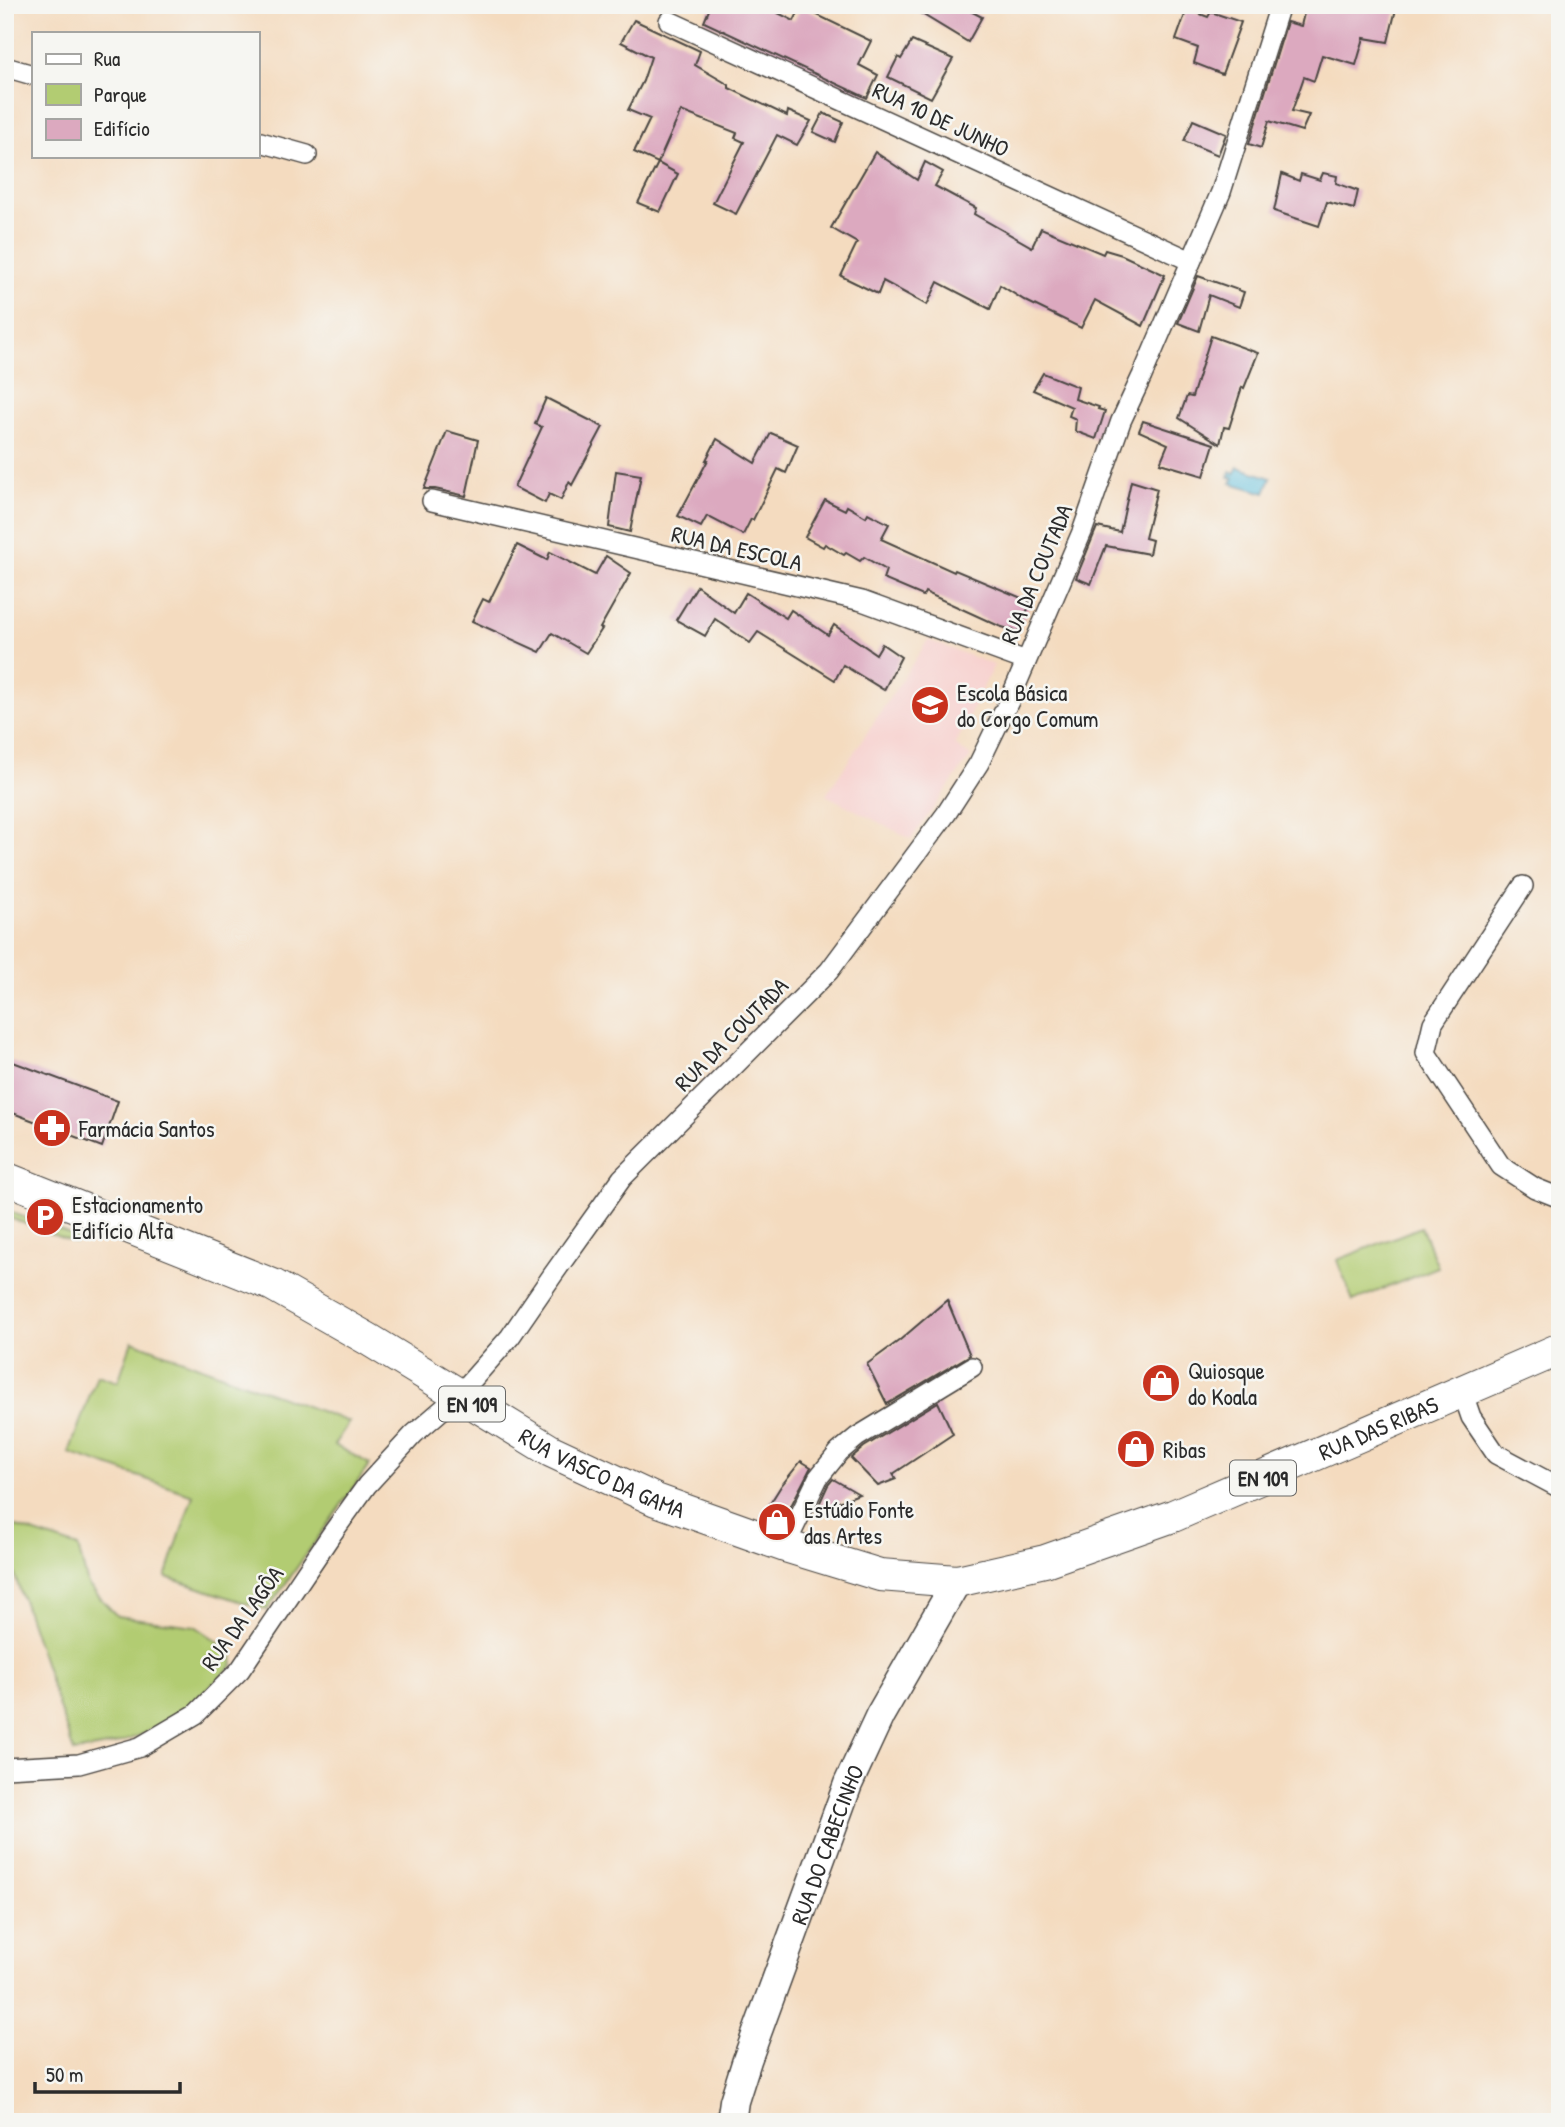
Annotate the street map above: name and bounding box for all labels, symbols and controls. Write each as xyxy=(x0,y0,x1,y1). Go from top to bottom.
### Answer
legend xyxy=(32,32,259,158)
text: Rua xyxy=(94,44,120,73)
street label: RUA 10 DE JUNHO xyxy=(868,74,1014,164)
text: Parque xyxy=(94,80,147,109)
text: Edifício xyxy=(94,114,150,143)
street label: RUA DA COUTADA xyxy=(993,499,1079,649)
street label: RUA DA ESCOLA xyxy=(669,518,805,578)
place label: Escola Básica do Corgo Comum xyxy=(957,677,1098,734)
school or university icon: Escola Básica do Corgo Comum xyxy=(909,684,951,726)
street label: RUA DA COUTADA xyxy=(667,970,795,1098)
pharmacy icon: Farmácia Santos xyxy=(31,1107,73,1149)
place label: Farmácia Santos xyxy=(78,1113,215,1144)
place label: Estacionamento Edifício Alfa xyxy=(72,1189,203,1246)
parking icon: Estacionamento Edifício Alfa xyxy=(24,1196,66,1238)
place label: Quiosque do Koala xyxy=(1188,1355,1265,1412)
shop icon: Quiosque do Koala xyxy=(1140,1362,1182,1404)
road number: EN 109 xyxy=(439,1386,505,1422)
street label: RUA DAS RIBAS xyxy=(1314,1388,1443,1467)
street label: RUA VASCO DA GAMA xyxy=(514,1420,689,1525)
shop icon: Ribas xyxy=(1115,1428,1157,1470)
place label: Ribas xyxy=(1163,1434,1206,1465)
road number: EN 109 xyxy=(1230,1460,1296,1496)
place label: Estúdio Fonte das Artes xyxy=(804,1494,914,1551)
shop icon: Estúdio Fonte das Artes xyxy=(756,1501,798,1543)
street label: RUA DA LAGÔA xyxy=(194,1560,290,1676)
street label: RUA DO CABECINHO xyxy=(783,1759,870,1929)
scale bar xyxy=(35,2050,180,2094)
text: 50 m xyxy=(46,2060,83,2089)

